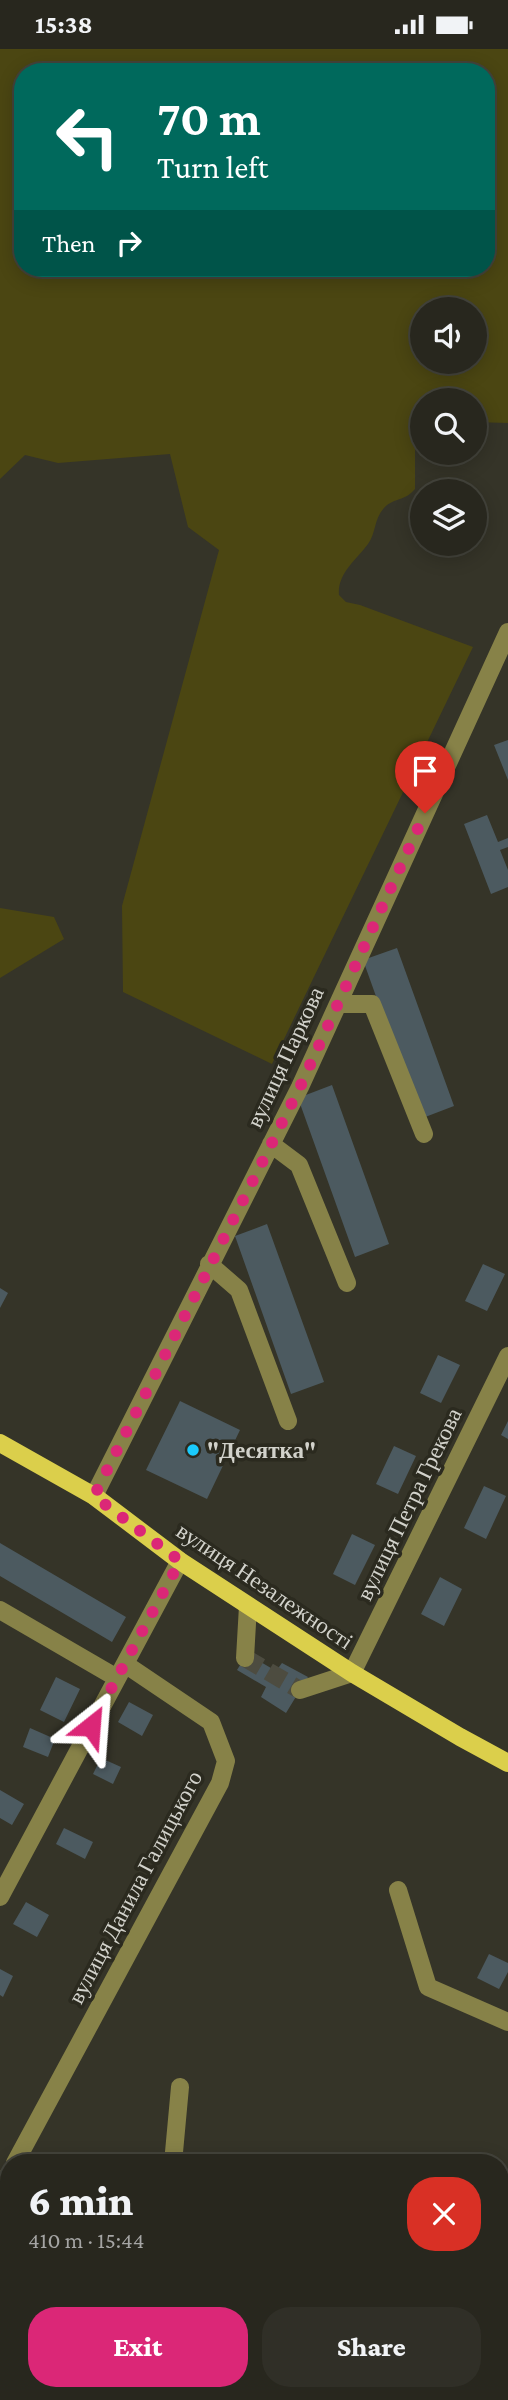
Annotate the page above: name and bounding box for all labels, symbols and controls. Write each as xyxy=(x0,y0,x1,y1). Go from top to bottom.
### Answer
text: 15:38 xyxy=(35,10,93,39)
icon: left xyxy=(42,91,133,182)
text: 70 m xyxy=(157,91,261,146)
text: Turn left xyxy=(157,149,268,185)
icon: right xyxy=(110,224,148,262)
text: Then xyxy=(42,229,96,258)
map controls xyxy=(410,297,487,556)
button: sound xyxy=(410,297,487,374)
button: search xyxy=(410,388,487,465)
button: layers xyxy=(410,479,487,556)
pin xyxy=(395,741,455,813)
icon: arrive xyxy=(406,752,444,790)
street label: вулиця Паркова xyxy=(241,983,329,1131)
street label: вулиця Петра Грекова xyxy=(351,1404,467,1604)
place label: "Десятка" xyxy=(207,1437,316,1463)
marker: "Десятка" xyxy=(185,1442,201,1458)
street label: вулиця Незалежності xyxy=(172,1517,358,1655)
position arrow xyxy=(54,1689,128,1763)
street label: вулиця Данила Галицького xyxy=(63,1766,207,2008)
text: 6 min xyxy=(28,2177,133,2224)
button: close xyxy=(407,2177,481,2251)
text: 410 m · 15:44 xyxy=(28,2227,145,2253)
button: Exit xyxy=(28,2307,248,2387)
button: Share xyxy=(262,2307,481,2387)

